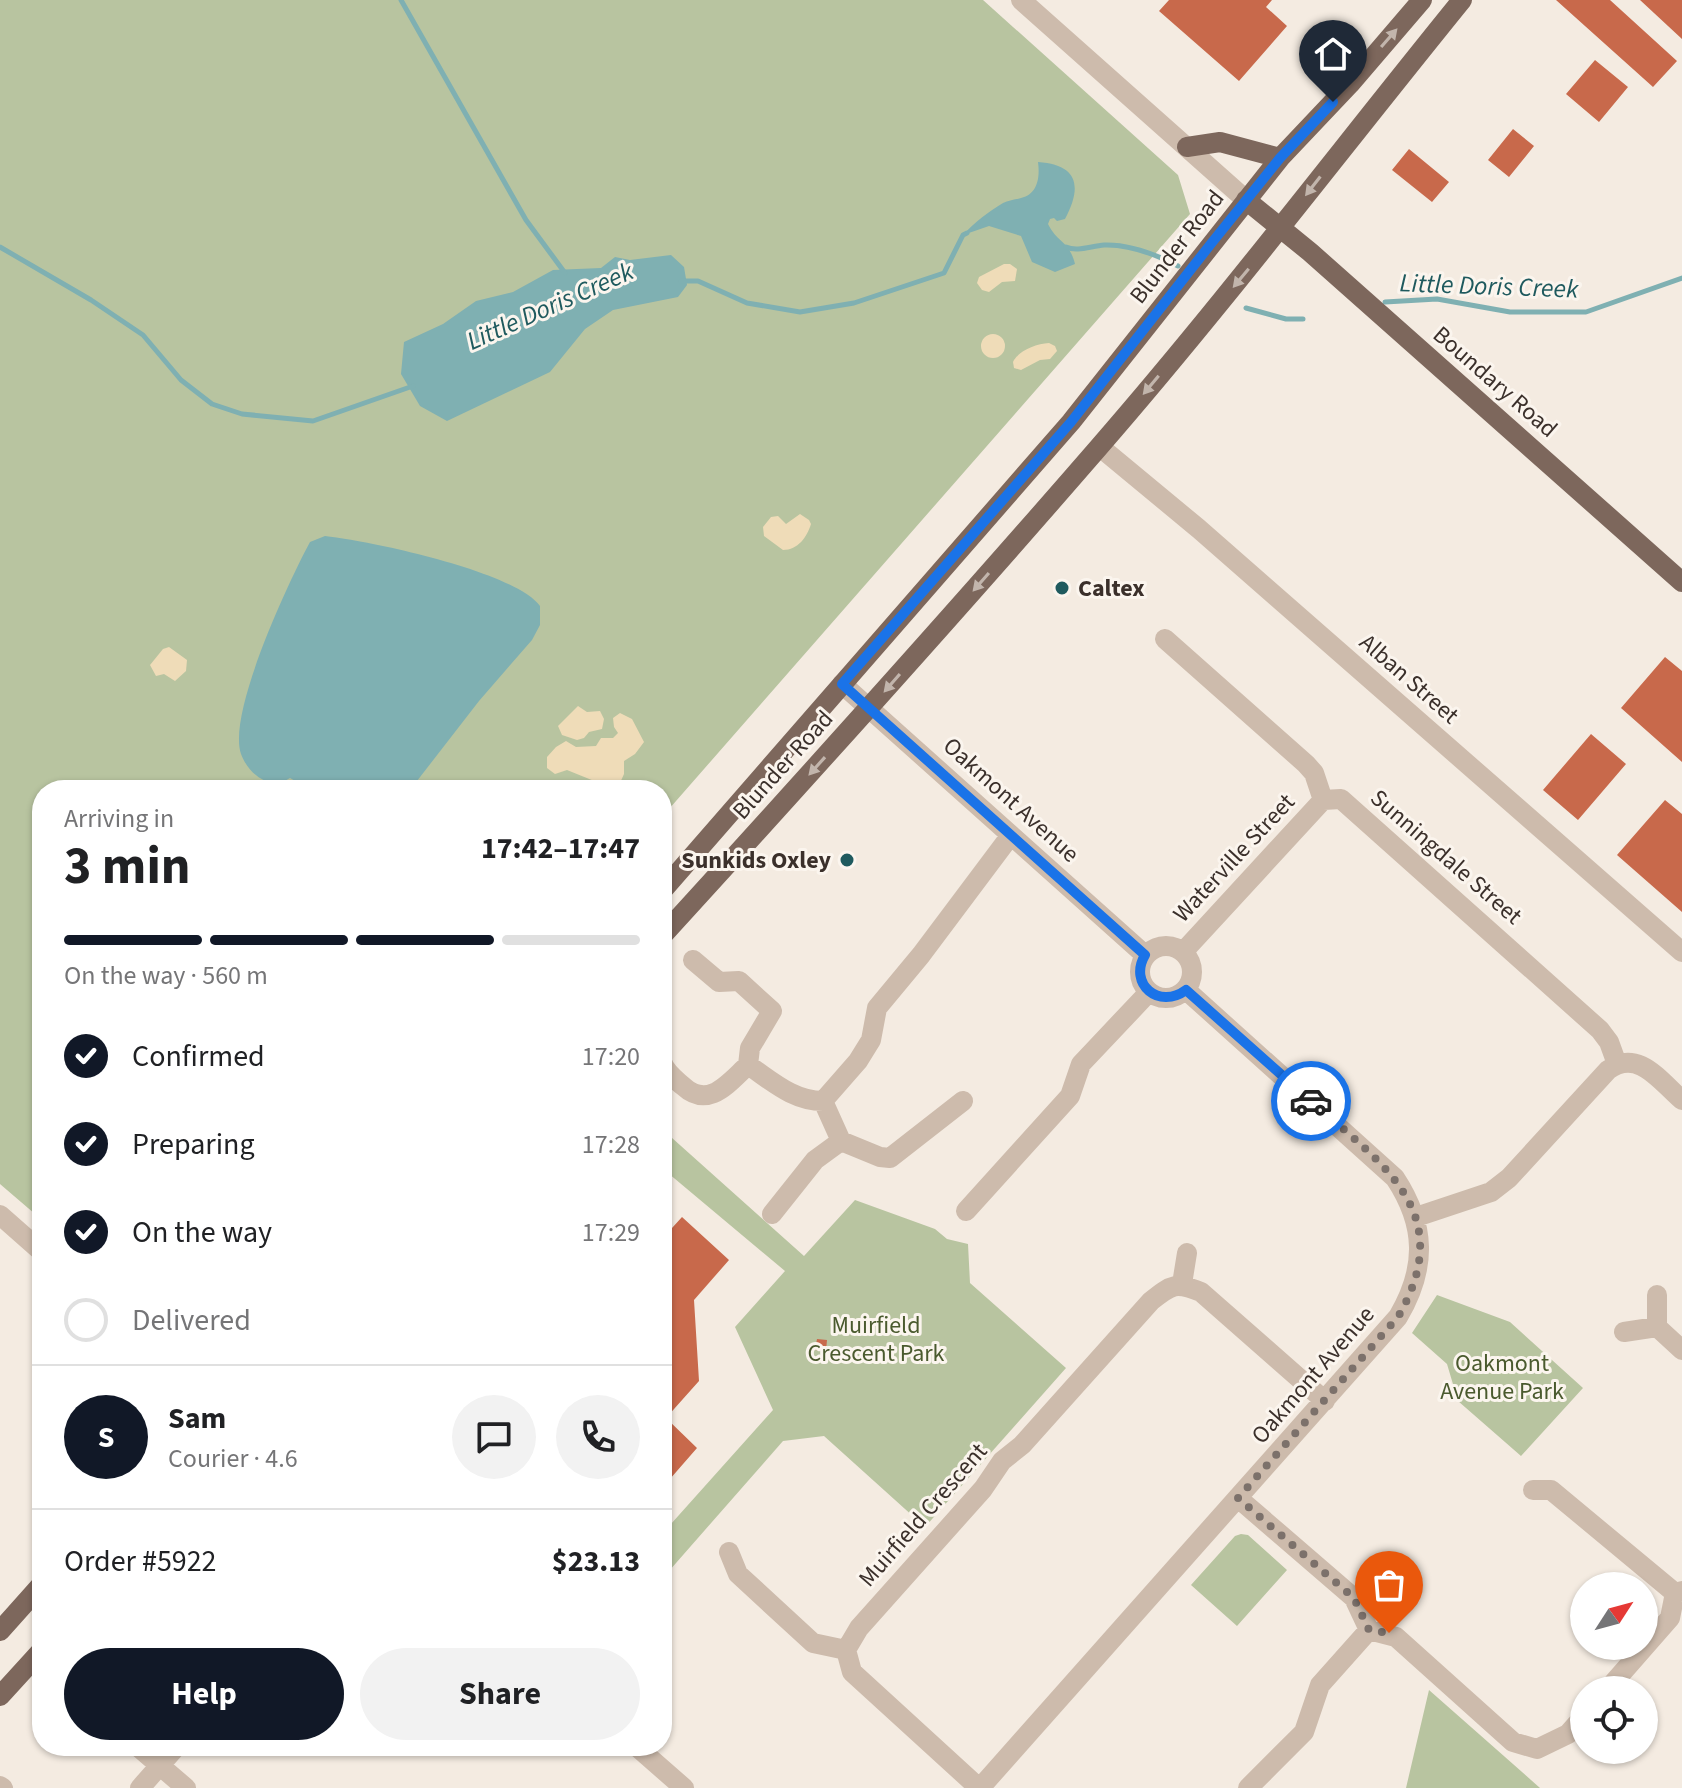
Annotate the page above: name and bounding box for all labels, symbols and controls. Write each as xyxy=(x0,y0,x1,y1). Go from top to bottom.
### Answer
pin xyxy=(1299,20,1367,102)
one-way arrow xyxy=(1380,29,1397,49)
icon: home xyxy=(1311,32,1355,76)
one-way arrow xyxy=(1305,175,1322,196)
street label: Blunder Road xyxy=(1121,183,1233,311)
water label: Little Doris Creek xyxy=(461,252,640,359)
water label: Little Doris Creek xyxy=(1399,264,1580,308)
one-way arrow xyxy=(1233,267,1250,287)
street label: Boundary Road xyxy=(1425,318,1565,446)
one-way arrow xyxy=(1143,375,1160,395)
one-way arrow xyxy=(973,571,990,591)
place label: Caltex xyxy=(1078,571,1145,606)
marker: Caltex xyxy=(1053,579,1071,597)
street label: Alban Street xyxy=(1351,626,1467,732)
one-way arrow xyxy=(884,672,901,692)
street label: Blunder Road xyxy=(724,703,842,827)
street label: Oakmont Avenue xyxy=(935,729,1087,871)
one-way arrow xyxy=(808,756,826,776)
street label: Sunningdale Street xyxy=(1362,781,1530,933)
street label: Waterville Street xyxy=(1165,786,1303,930)
text: Arriving in xyxy=(64,800,174,837)
text: 17:42–17:47 xyxy=(481,827,640,870)
text: 3 min xyxy=(64,830,191,904)
place label: Sunkids Oxley xyxy=(681,843,831,878)
marker: Sunkids Oxley xyxy=(838,851,856,869)
text: On the way · 560 m xyxy=(64,957,268,994)
icon: check xyxy=(64,1034,108,1078)
text: Confirmed xyxy=(132,1035,265,1078)
text: 17:20 xyxy=(582,1038,640,1075)
courier xyxy=(1271,1061,1351,1141)
icon: car xyxy=(1289,1079,1333,1123)
icon: check xyxy=(64,1122,108,1166)
text: Preparing xyxy=(132,1123,255,1166)
text: 17:28 xyxy=(582,1126,640,1163)
icon: check xyxy=(64,1210,108,1254)
text: On the way xyxy=(132,1211,272,1254)
text: 17:29 xyxy=(582,1214,640,1251)
street label: Oakmont Avenue xyxy=(1243,1298,1383,1452)
text: Delivered xyxy=(132,1299,251,1342)
park label: Muirfield Crescent Park xyxy=(808,1308,945,1371)
park label: Oakmont Avenue Park xyxy=(1440,1346,1564,1409)
button: chat xyxy=(452,1395,536,1479)
button: phone xyxy=(556,1395,640,1479)
text: Sam xyxy=(168,1397,226,1440)
text: S xyxy=(98,1416,114,1459)
street label: Muirfield Crescent xyxy=(850,1435,996,1595)
text: Courier · 4.6 xyxy=(168,1440,298,1477)
text: Order #5922 xyxy=(64,1540,217,1583)
text: $23.13 xyxy=(552,1540,640,1583)
pin xyxy=(1355,1551,1423,1633)
icon: bag xyxy=(1367,1563,1411,1607)
north arrow xyxy=(1570,1572,1658,1660)
map controls xyxy=(1570,1572,1658,1764)
button: Help xyxy=(64,1648,344,1740)
button: Share xyxy=(360,1648,640,1740)
button: locate xyxy=(1570,1676,1658,1764)

